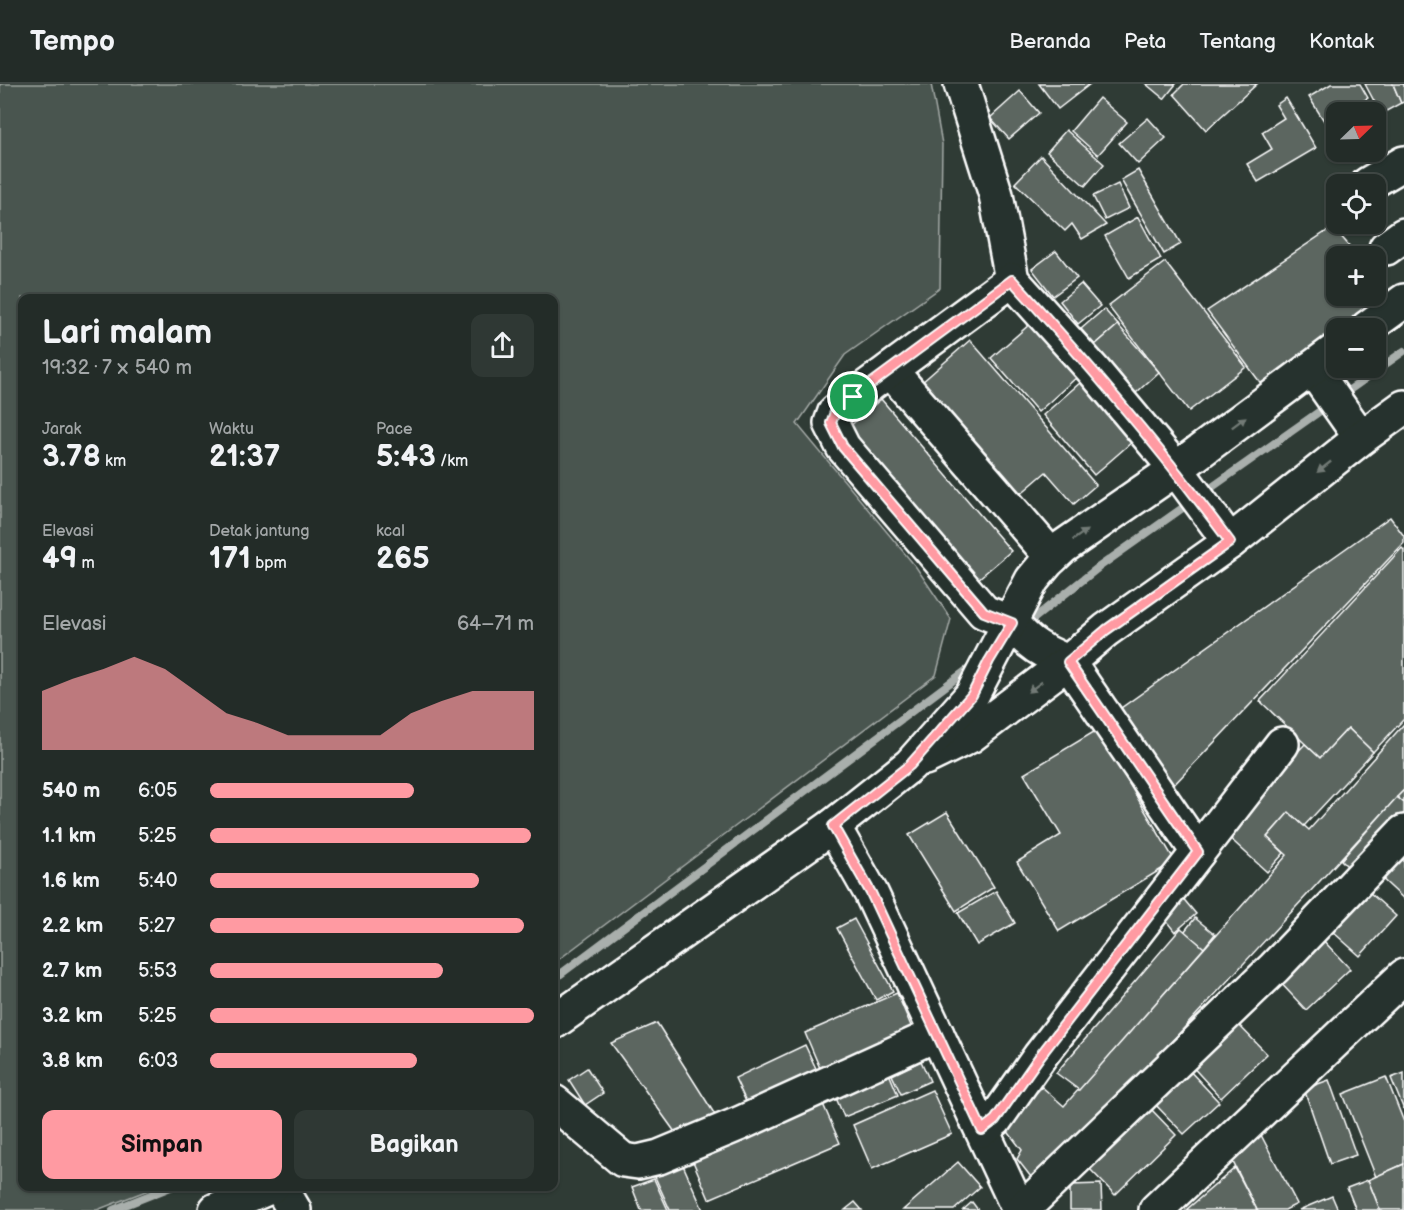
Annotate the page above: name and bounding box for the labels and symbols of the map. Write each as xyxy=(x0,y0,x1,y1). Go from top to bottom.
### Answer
north arrow xyxy=(1326,102,1386,162)
pin xyxy=(827,371,878,422)
one-way arrow xyxy=(1232,417,1247,429)
one-way arrow xyxy=(1316,461,1331,473)
one-way arrow xyxy=(1072,529,1088,541)
one-way arrow xyxy=(1027,681,1043,693)

